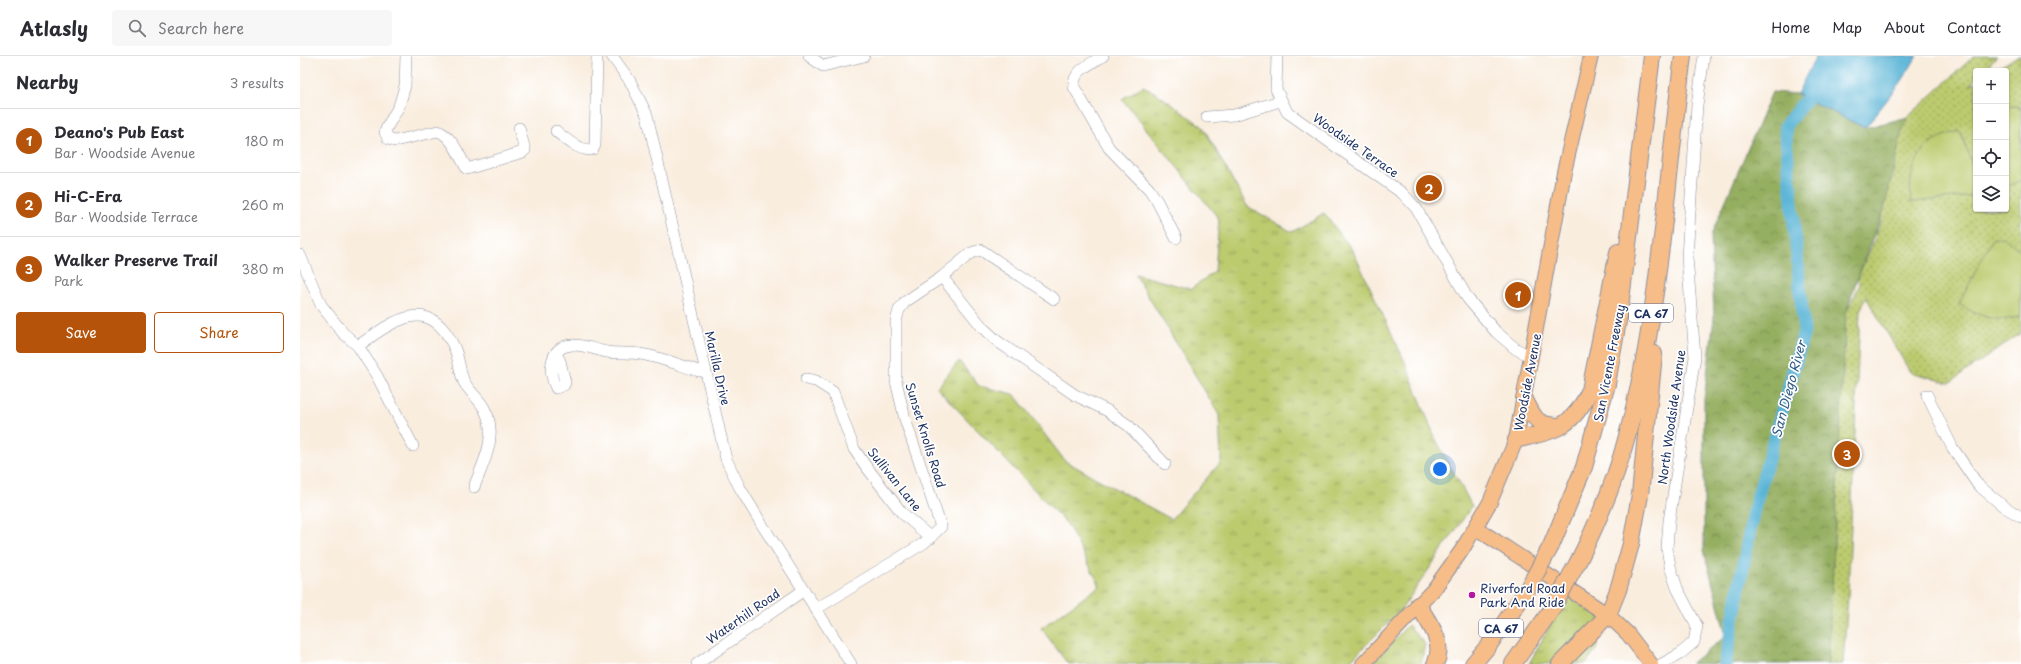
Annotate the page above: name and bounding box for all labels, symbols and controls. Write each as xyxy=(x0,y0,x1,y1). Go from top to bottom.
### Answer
search box xyxy=(112,10,392,46)
text: Atlasly xyxy=(20,14,88,42)
text: Search here xyxy=(158,16,244,39)
icon: search xyxy=(126,17,148,39)
text: Home xyxy=(1771,17,1810,38)
text: Map xyxy=(1832,17,1862,38)
text: About xyxy=(1884,17,1925,38)
text: Contact xyxy=(1947,17,2001,38)
map controls xyxy=(1973,68,2009,212)
button: + xyxy=(1973,68,2009,104)
text: Nearby xyxy=(16,69,78,95)
text: 3 results xyxy=(230,73,284,92)
button: − xyxy=(1973,104,2009,140)
street label: Woodside Terrace xyxy=(1309,109,1403,181)
text: Deano's Pub East xyxy=(54,120,184,143)
text: 1 xyxy=(26,131,32,150)
text: 180 m xyxy=(245,131,284,150)
button: locate xyxy=(1973,140,2009,176)
text: Bar · Woodside Avenue xyxy=(54,143,195,162)
pin: 2 xyxy=(1416,173,1442,203)
button: layers xyxy=(1973,176,2009,212)
text: Hi-C-Era xyxy=(54,184,122,207)
text: 2 xyxy=(24,195,34,214)
text: 260 m xyxy=(242,195,284,214)
text: Bar · Woodside Terrace xyxy=(54,207,198,226)
text: Walker Preserve Trail xyxy=(54,248,218,271)
text: 3 xyxy=(25,259,33,278)
text: 380 m xyxy=(241,259,284,278)
text: Park xyxy=(54,271,83,290)
pin: 1 xyxy=(1505,280,1531,310)
street label: San Vicente Freeway xyxy=(1589,303,1629,423)
road number: CA 67 xyxy=(1629,304,1673,322)
button: Save xyxy=(16,312,146,353)
button: Share xyxy=(154,312,284,353)
street label: Marilla Drive xyxy=(701,329,735,407)
street label: Woodside Avenue xyxy=(1509,331,1545,432)
water label: San Diego River xyxy=(1766,337,1811,439)
street label: North Woodside Avenue xyxy=(1653,348,1689,486)
street label: Sunset Knolls Road xyxy=(901,380,951,490)
pin: 3 xyxy=(1834,439,1860,469)
street label: Sullivan Lane xyxy=(864,443,927,515)
your location xyxy=(1430,459,1450,479)
place label: Riverford Road Park And Ride xyxy=(1480,579,1565,611)
street label: Waterhill Road xyxy=(703,584,783,648)
marker: Riverford Road Park And Ride xyxy=(1467,590,1477,600)
road number: CA 67 xyxy=(1479,619,1523,637)

